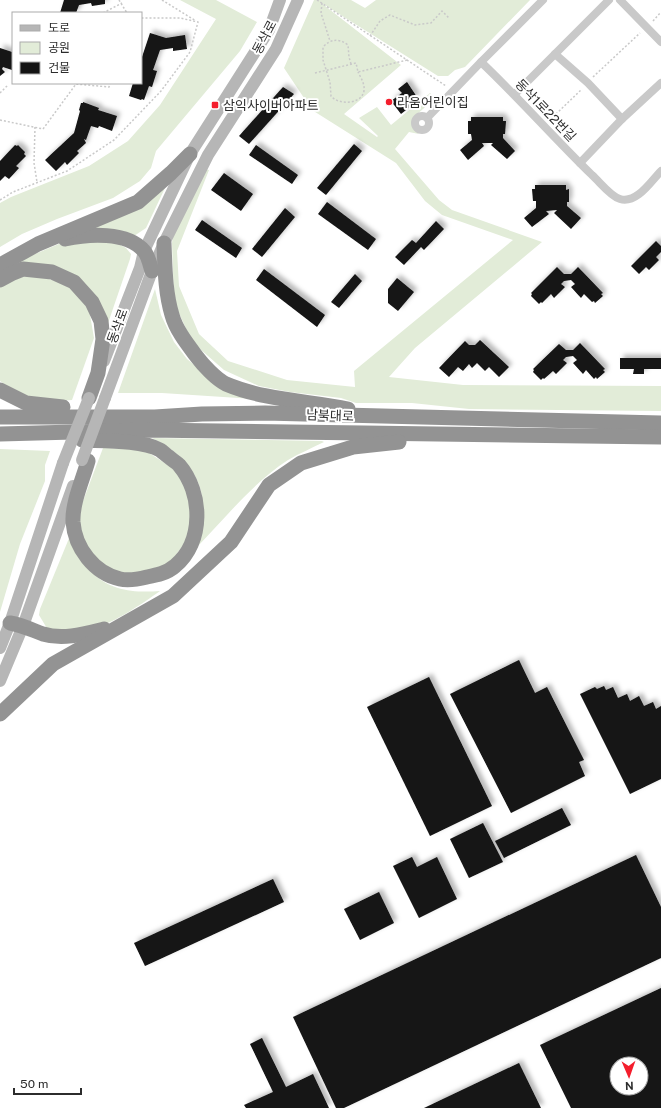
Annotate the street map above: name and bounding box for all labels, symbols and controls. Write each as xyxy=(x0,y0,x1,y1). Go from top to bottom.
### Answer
legend xyxy=(12,12,142,84)
street label: 동삭로 xyxy=(249,18,280,57)
text: 도로 xyxy=(48,21,70,35)
text: 공원 xyxy=(48,41,70,55)
text: 건물 xyxy=(48,61,70,75)
street label: 동삭1로22번길 xyxy=(512,76,579,145)
place label: 라움어린이집 xyxy=(397,95,469,110)
marker: 라움어린이집 xyxy=(384,97,394,107)
place label: 삼익사이버아파트 xyxy=(223,98,319,113)
marker: 삼익사이버아파트 xyxy=(210,100,220,110)
street label: 동삭로 xyxy=(104,307,131,346)
street label: 남북대로 xyxy=(306,407,354,424)
north arrow xyxy=(609,1056,649,1096)
scale bar xyxy=(14,1070,81,1096)
text: 50 m xyxy=(20,1077,48,1091)
text: N xyxy=(625,1080,634,1092)

